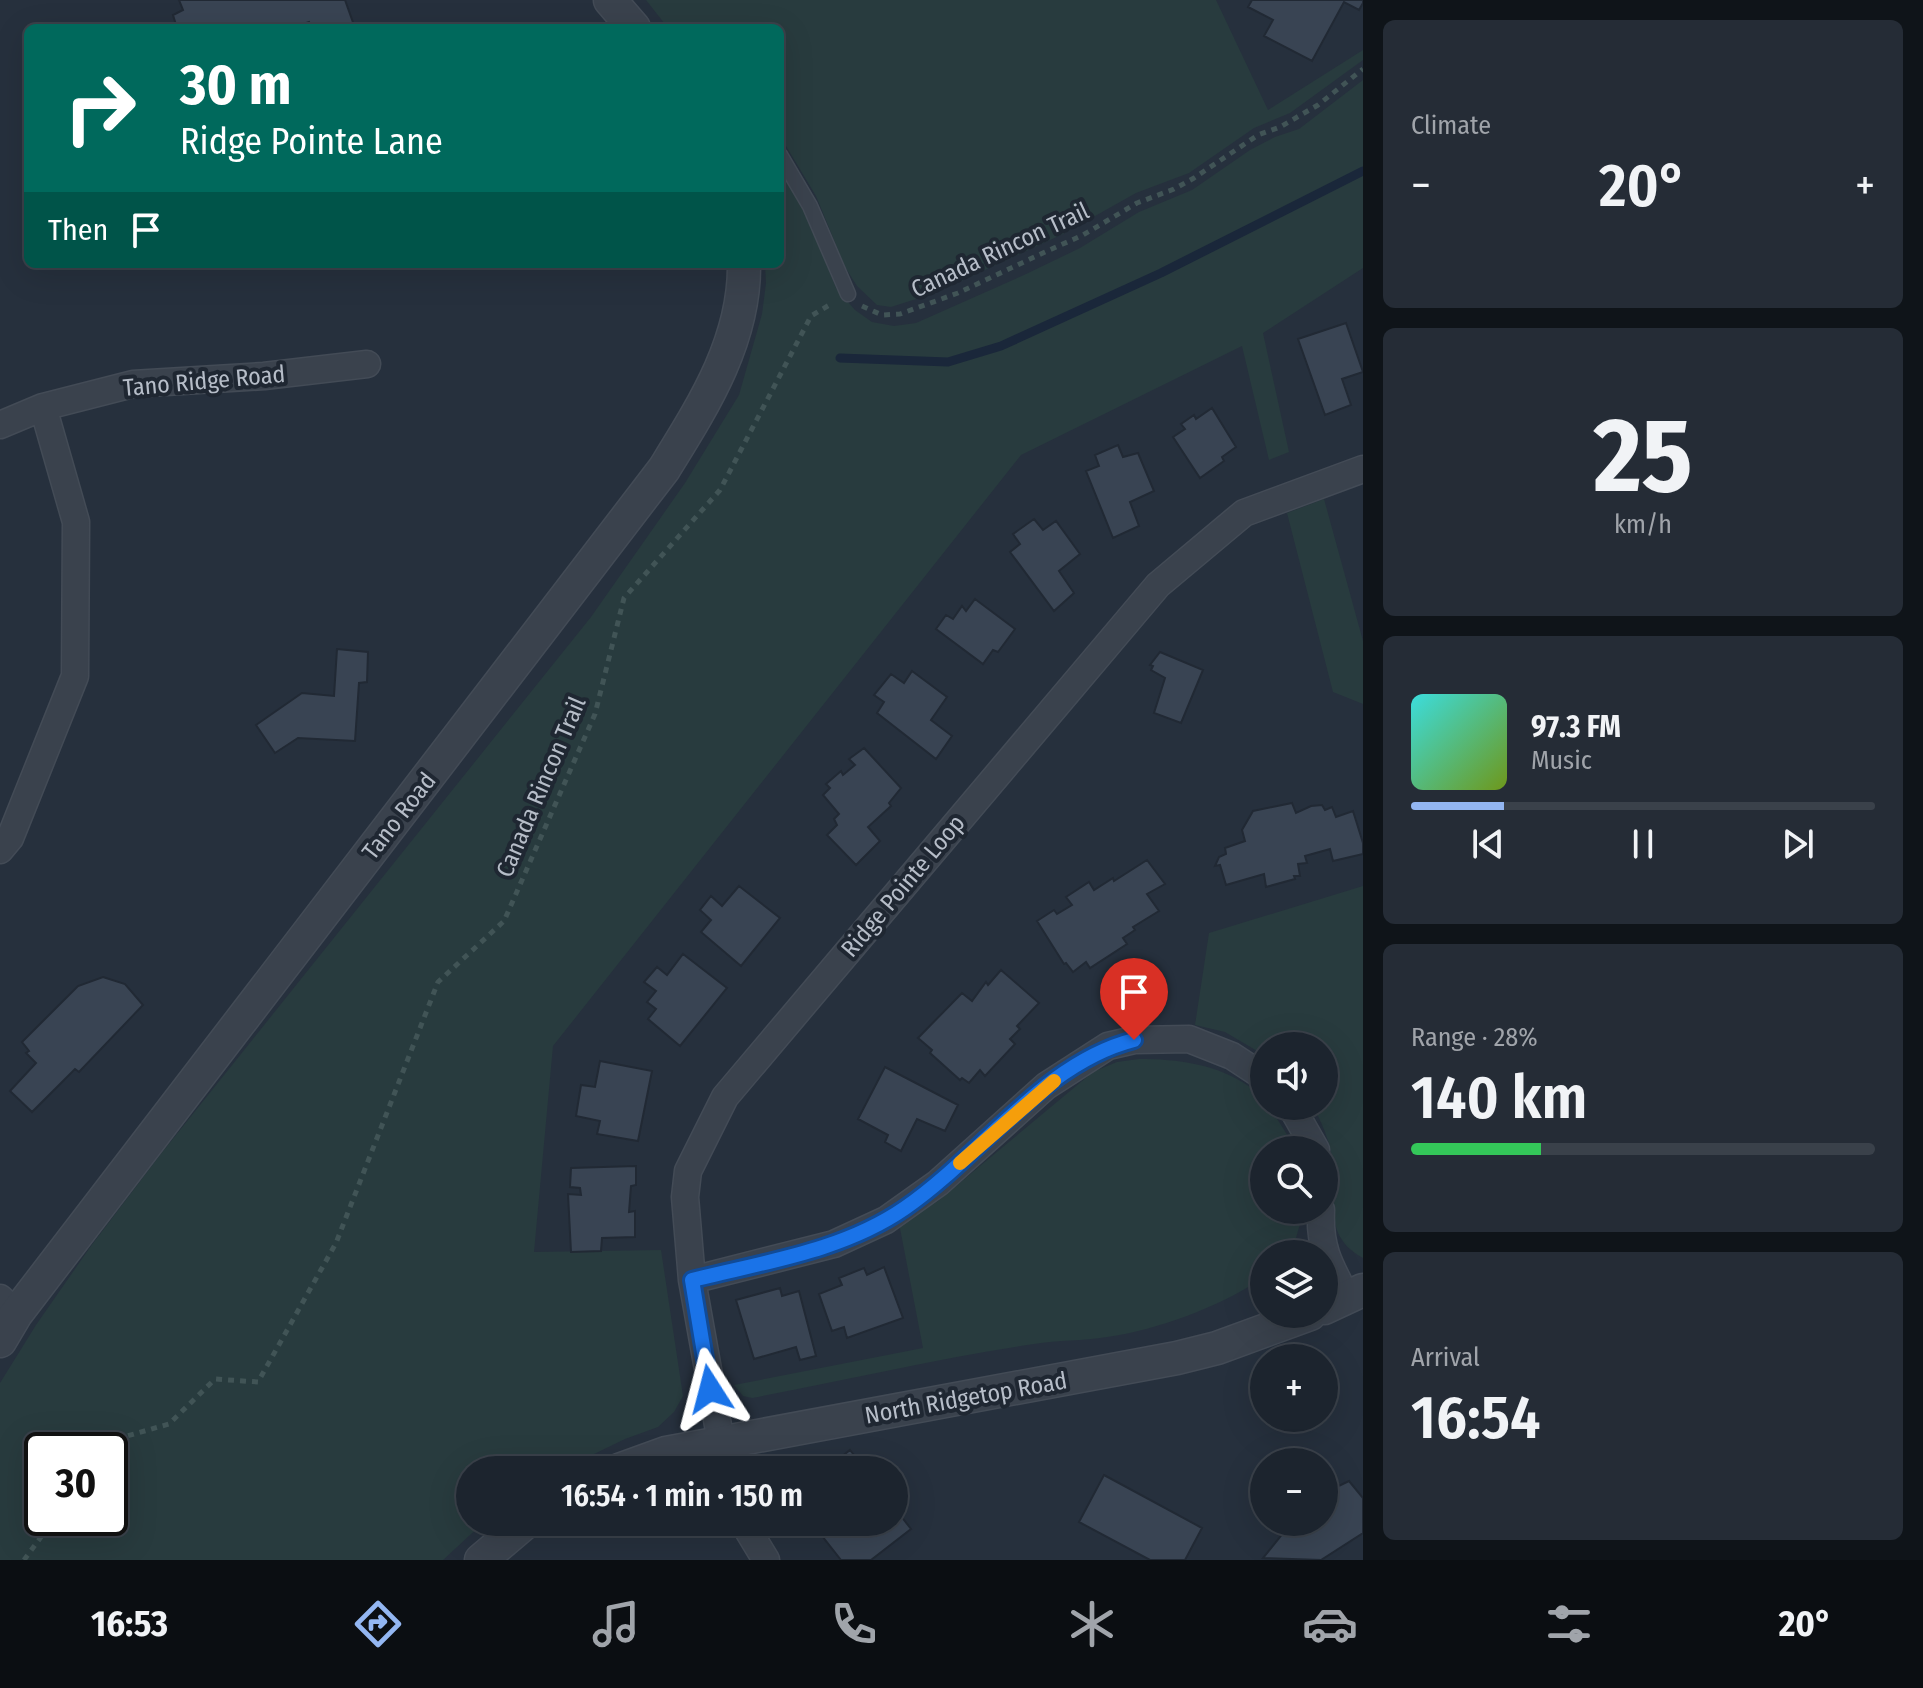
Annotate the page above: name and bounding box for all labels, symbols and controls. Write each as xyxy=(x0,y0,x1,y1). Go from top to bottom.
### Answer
text: 30 m xyxy=(180,52,291,119)
icon: right xyxy=(48,56,152,160)
text: Climate xyxy=(1411,110,1491,141)
text: Ridge Pointe Lane xyxy=(180,120,443,164)
text: 20° xyxy=(1599,150,1687,222)
text: − xyxy=(1411,159,1431,212)
text: + xyxy=(1855,159,1875,212)
street label: Canada Rincon Trail xyxy=(907,197,1093,303)
icon: arrive xyxy=(124,208,168,252)
text: Then xyxy=(48,212,108,248)
street label: Tano Ridge Road xyxy=(122,360,286,402)
text: 25 xyxy=(1593,394,1693,519)
text: km/h xyxy=(1614,509,1672,540)
street label: Canada Rincon Trail xyxy=(490,693,592,881)
text: 97.3 FM xyxy=(1531,709,1621,745)
text: Music xyxy=(1531,745,1592,776)
street label: Tano Road xyxy=(356,767,442,865)
street label: Ridge Pointe Loop xyxy=(836,809,970,963)
icon: previous xyxy=(1466,822,1510,866)
icon: pause xyxy=(1621,822,1665,866)
icon: next xyxy=(1776,822,1820,866)
pin xyxy=(1100,958,1168,1040)
icon: arrive xyxy=(1112,970,1156,1014)
text: Range · 28% xyxy=(1411,1022,1538,1053)
map controls xyxy=(1250,1032,1338,1536)
button: sound xyxy=(1250,1032,1338,1120)
text: 140 km xyxy=(1411,1062,1587,1134)
button: search xyxy=(1250,1136,1338,1224)
button: layers xyxy=(1250,1240,1338,1328)
text: Arrival xyxy=(1411,1342,1480,1373)
button: + xyxy=(1250,1344,1338,1432)
position arrow xyxy=(668,1347,752,1431)
street label: North Ridgetop Road xyxy=(863,1366,1069,1430)
text: 16:54 xyxy=(1411,1382,1540,1454)
speed limit sign: 30 xyxy=(24,1432,128,1536)
button: − xyxy=(1250,1448,1338,1536)
text: 16:54 · 1 min · 150 m xyxy=(561,1478,803,1514)
icon: directions xyxy=(350,1596,406,1652)
icon: music xyxy=(588,1596,644,1652)
icon: phone xyxy=(826,1596,882,1652)
icon: climate xyxy=(1064,1596,1120,1652)
icon: car xyxy=(1302,1596,1358,1652)
icon: filters xyxy=(1541,1596,1597,1652)
text: 16:53 xyxy=(91,1602,168,1646)
text: 20° xyxy=(1779,1602,1832,1646)

